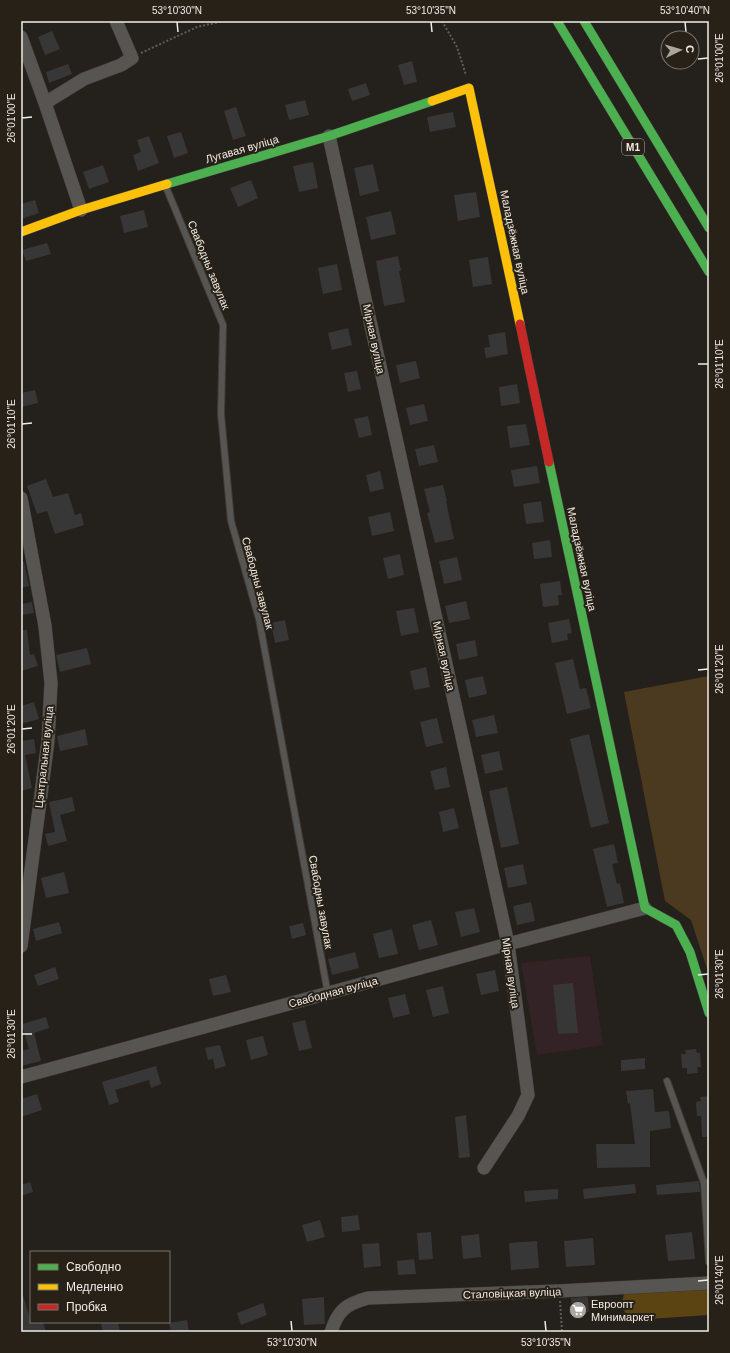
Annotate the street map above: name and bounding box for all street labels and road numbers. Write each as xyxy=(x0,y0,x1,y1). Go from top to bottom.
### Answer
street label: Лугавая вуліца xyxy=(204,133,281,165)
road number: М1 xyxy=(622,139,644,155)
street label: Маладзёжная вуліца xyxy=(498,189,532,296)
street label: Свабодны завулак xyxy=(186,219,232,311)
street label: Мірная вуліца xyxy=(361,303,387,376)
street label: Маладзёжная вуліца xyxy=(565,506,599,613)
street label: Свабодны завулак xyxy=(240,536,276,631)
street label: Мірная вуліца xyxy=(431,620,457,693)
street label: Цэнтральная вуліца xyxy=(33,704,55,809)
street label: Свабодны завулак xyxy=(307,854,335,950)
street label: Мірная вуліца xyxy=(500,937,522,1010)
street label: Свабодная вуліца xyxy=(287,974,380,1010)
street label: Сталовіцкая вуліца xyxy=(463,1285,562,1301)

